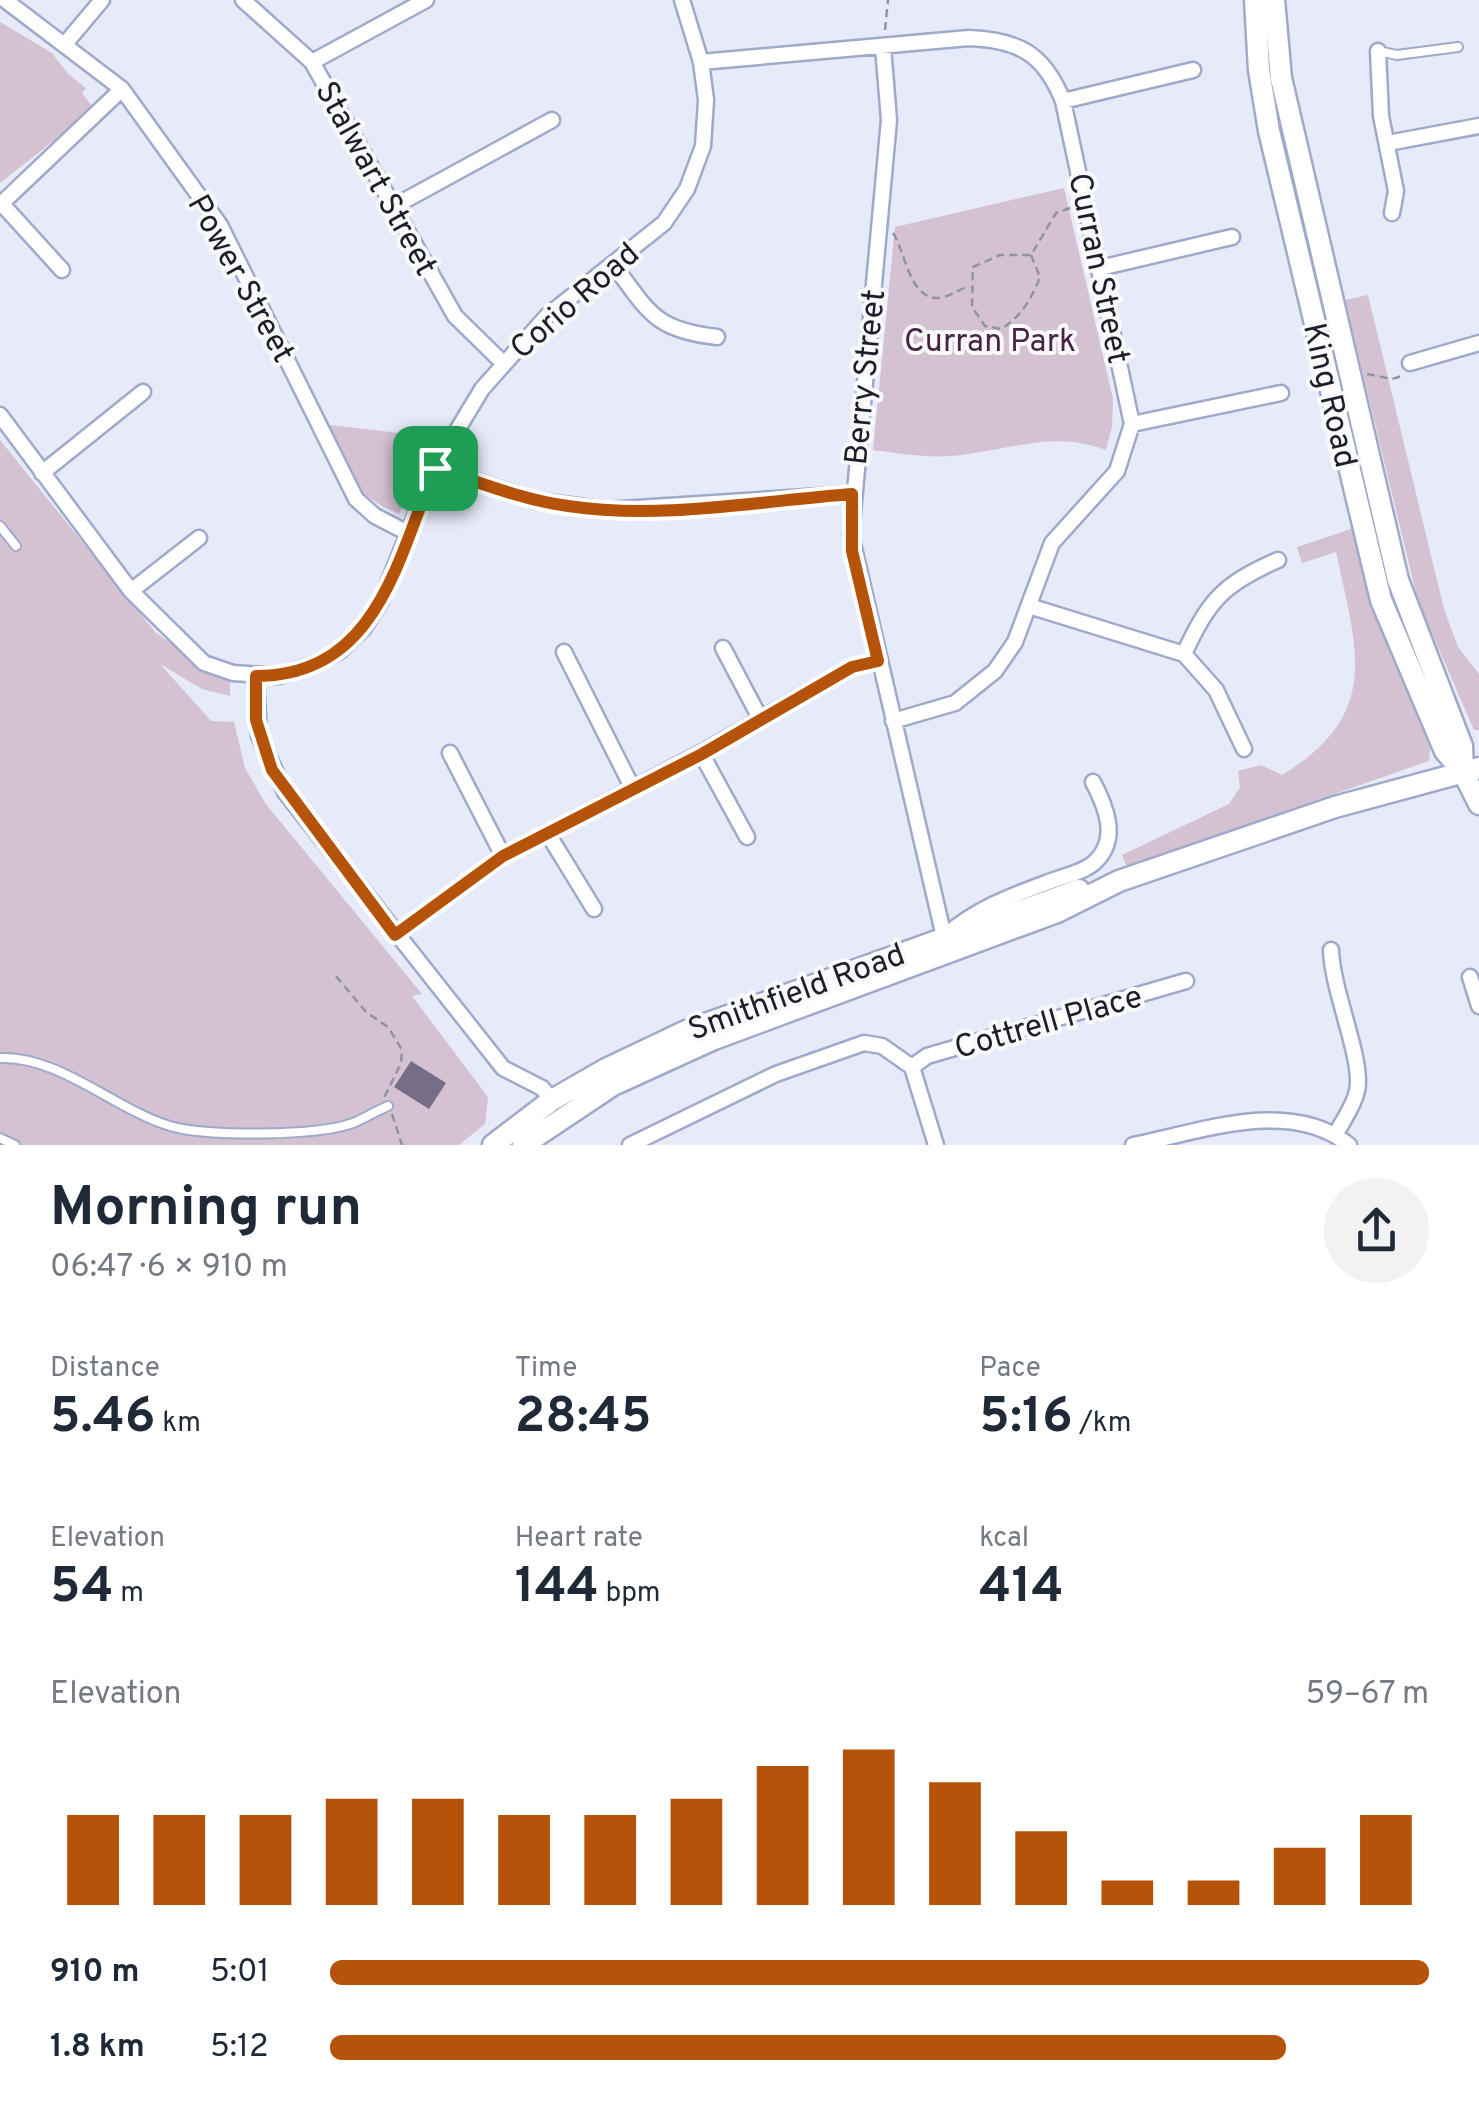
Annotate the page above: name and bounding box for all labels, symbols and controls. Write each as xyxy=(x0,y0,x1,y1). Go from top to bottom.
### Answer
street label: Stalwart Street xyxy=(304,75,444,284)
street label: Curran Street xyxy=(1057,170,1137,368)
street label: Power Street xyxy=(177,188,302,370)
street label: Corio Road xyxy=(503,235,649,369)
street label: Berry Street xyxy=(838,288,896,467)
street label: King Road xyxy=(1292,319,1364,472)
park label: Curran Park xyxy=(904,323,1076,363)
pin xyxy=(393,426,478,511)
icon: arrive xyxy=(408,441,463,496)
street label: Smithfield Road xyxy=(683,936,911,1052)
street label: Cottrell Place xyxy=(950,978,1147,1070)
text: Morning run xyxy=(50,1175,362,1245)
button: share xyxy=(1324,1178,1429,1283)
text: 06:47 · 6 × 910 m xyxy=(50,1248,288,1288)
text: Distance xyxy=(50,1351,160,1387)
text: Time xyxy=(515,1351,577,1387)
text: Pace xyxy=(979,1351,1041,1387)
text: 5.46 xyxy=(50,1387,156,1450)
text: 28:45 xyxy=(515,1387,652,1450)
text: 5:16 xyxy=(979,1387,1073,1450)
text: km xyxy=(156,1406,201,1442)
text: /km xyxy=(1073,1406,1132,1442)
text: Elevation xyxy=(50,1521,165,1557)
text: Heart rate xyxy=(515,1521,643,1557)
text: kcal xyxy=(979,1521,1029,1557)
text: 54 xyxy=(50,1557,114,1620)
text: 144 xyxy=(515,1557,599,1620)
text: 414 xyxy=(979,1557,1064,1620)
text: m xyxy=(114,1576,144,1612)
text: bpm xyxy=(599,1576,661,1612)
text: Elevation xyxy=(50,1675,182,1715)
text: 59–67 m xyxy=(1306,1675,1429,1715)
text: 910 m xyxy=(50,1953,140,1993)
text: 5:01 xyxy=(210,1953,270,1993)
text: 1.8 km xyxy=(50,2028,145,2068)
text: 5:12 xyxy=(210,2028,269,2068)

